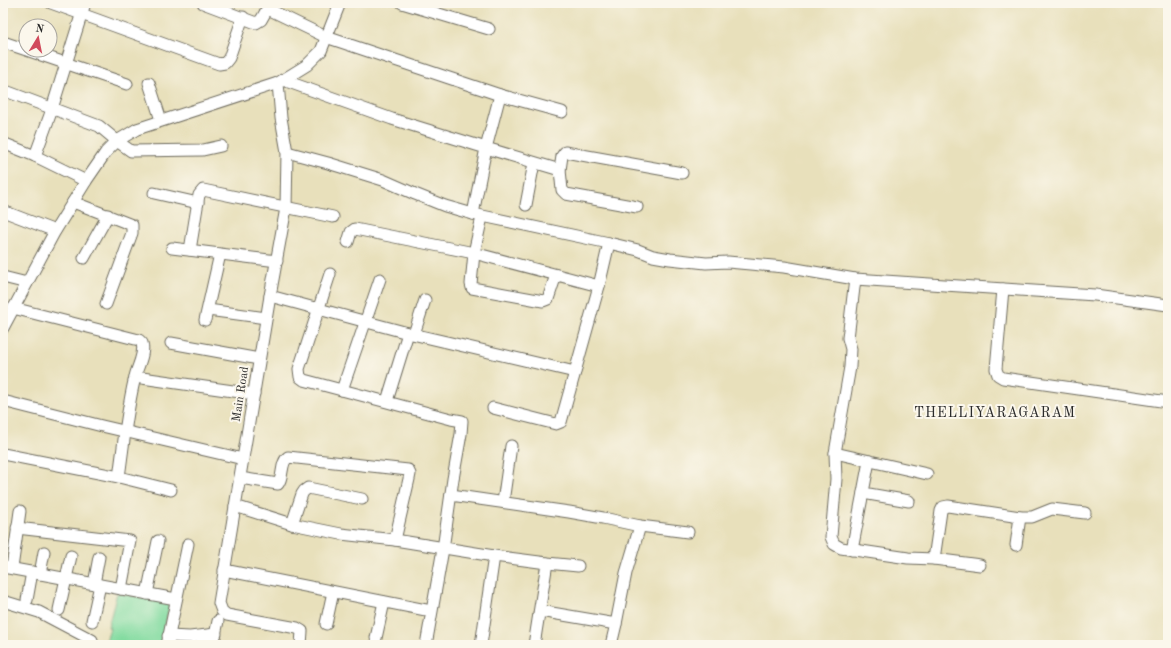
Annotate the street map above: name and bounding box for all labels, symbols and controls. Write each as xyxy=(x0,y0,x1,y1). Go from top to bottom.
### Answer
north arrow xyxy=(18,18,58,58)
text: N xyxy=(34,23,45,36)
street label: Main Road xyxy=(231,366,251,423)
district label: THELLIYARAGARAM xyxy=(914,406,1076,420)

